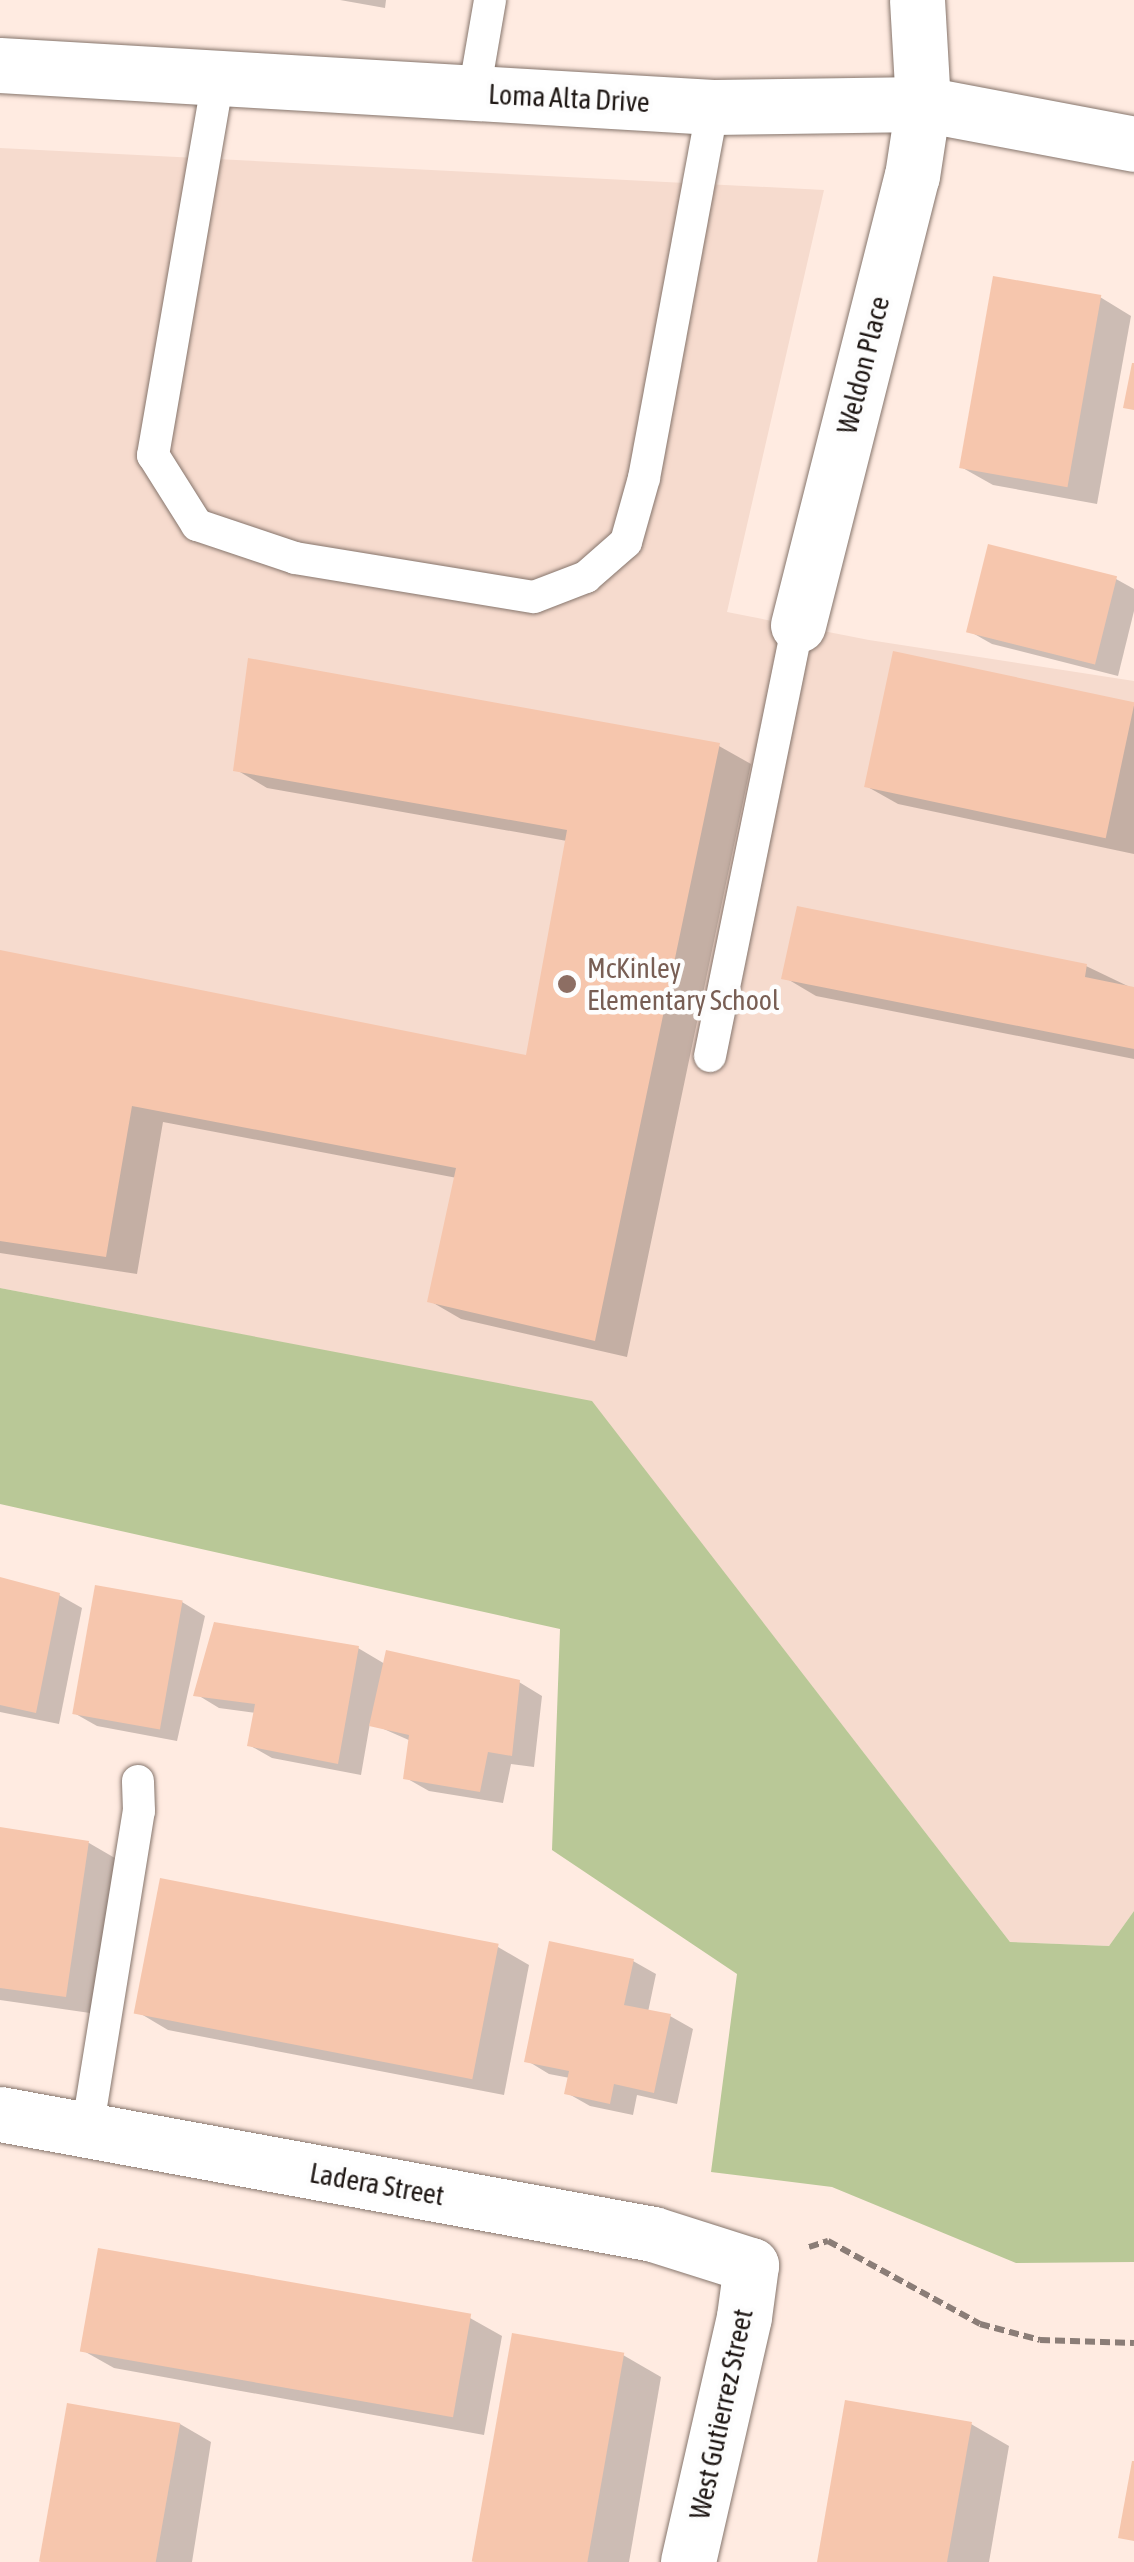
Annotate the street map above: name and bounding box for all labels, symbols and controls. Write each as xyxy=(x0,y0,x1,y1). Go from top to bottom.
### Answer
street label: Loma Alta Drive xyxy=(488,77,650,119)
street label: Weldon Place xyxy=(830,293,896,437)
place label: McKinley Elementary School xyxy=(587,951,779,1017)
marker: McKinley Elementary School xyxy=(556,973,578,995)
street label: Ladera Street xyxy=(307,2156,447,2212)
street label: West Gutierrez Street xyxy=(682,2306,760,2522)

